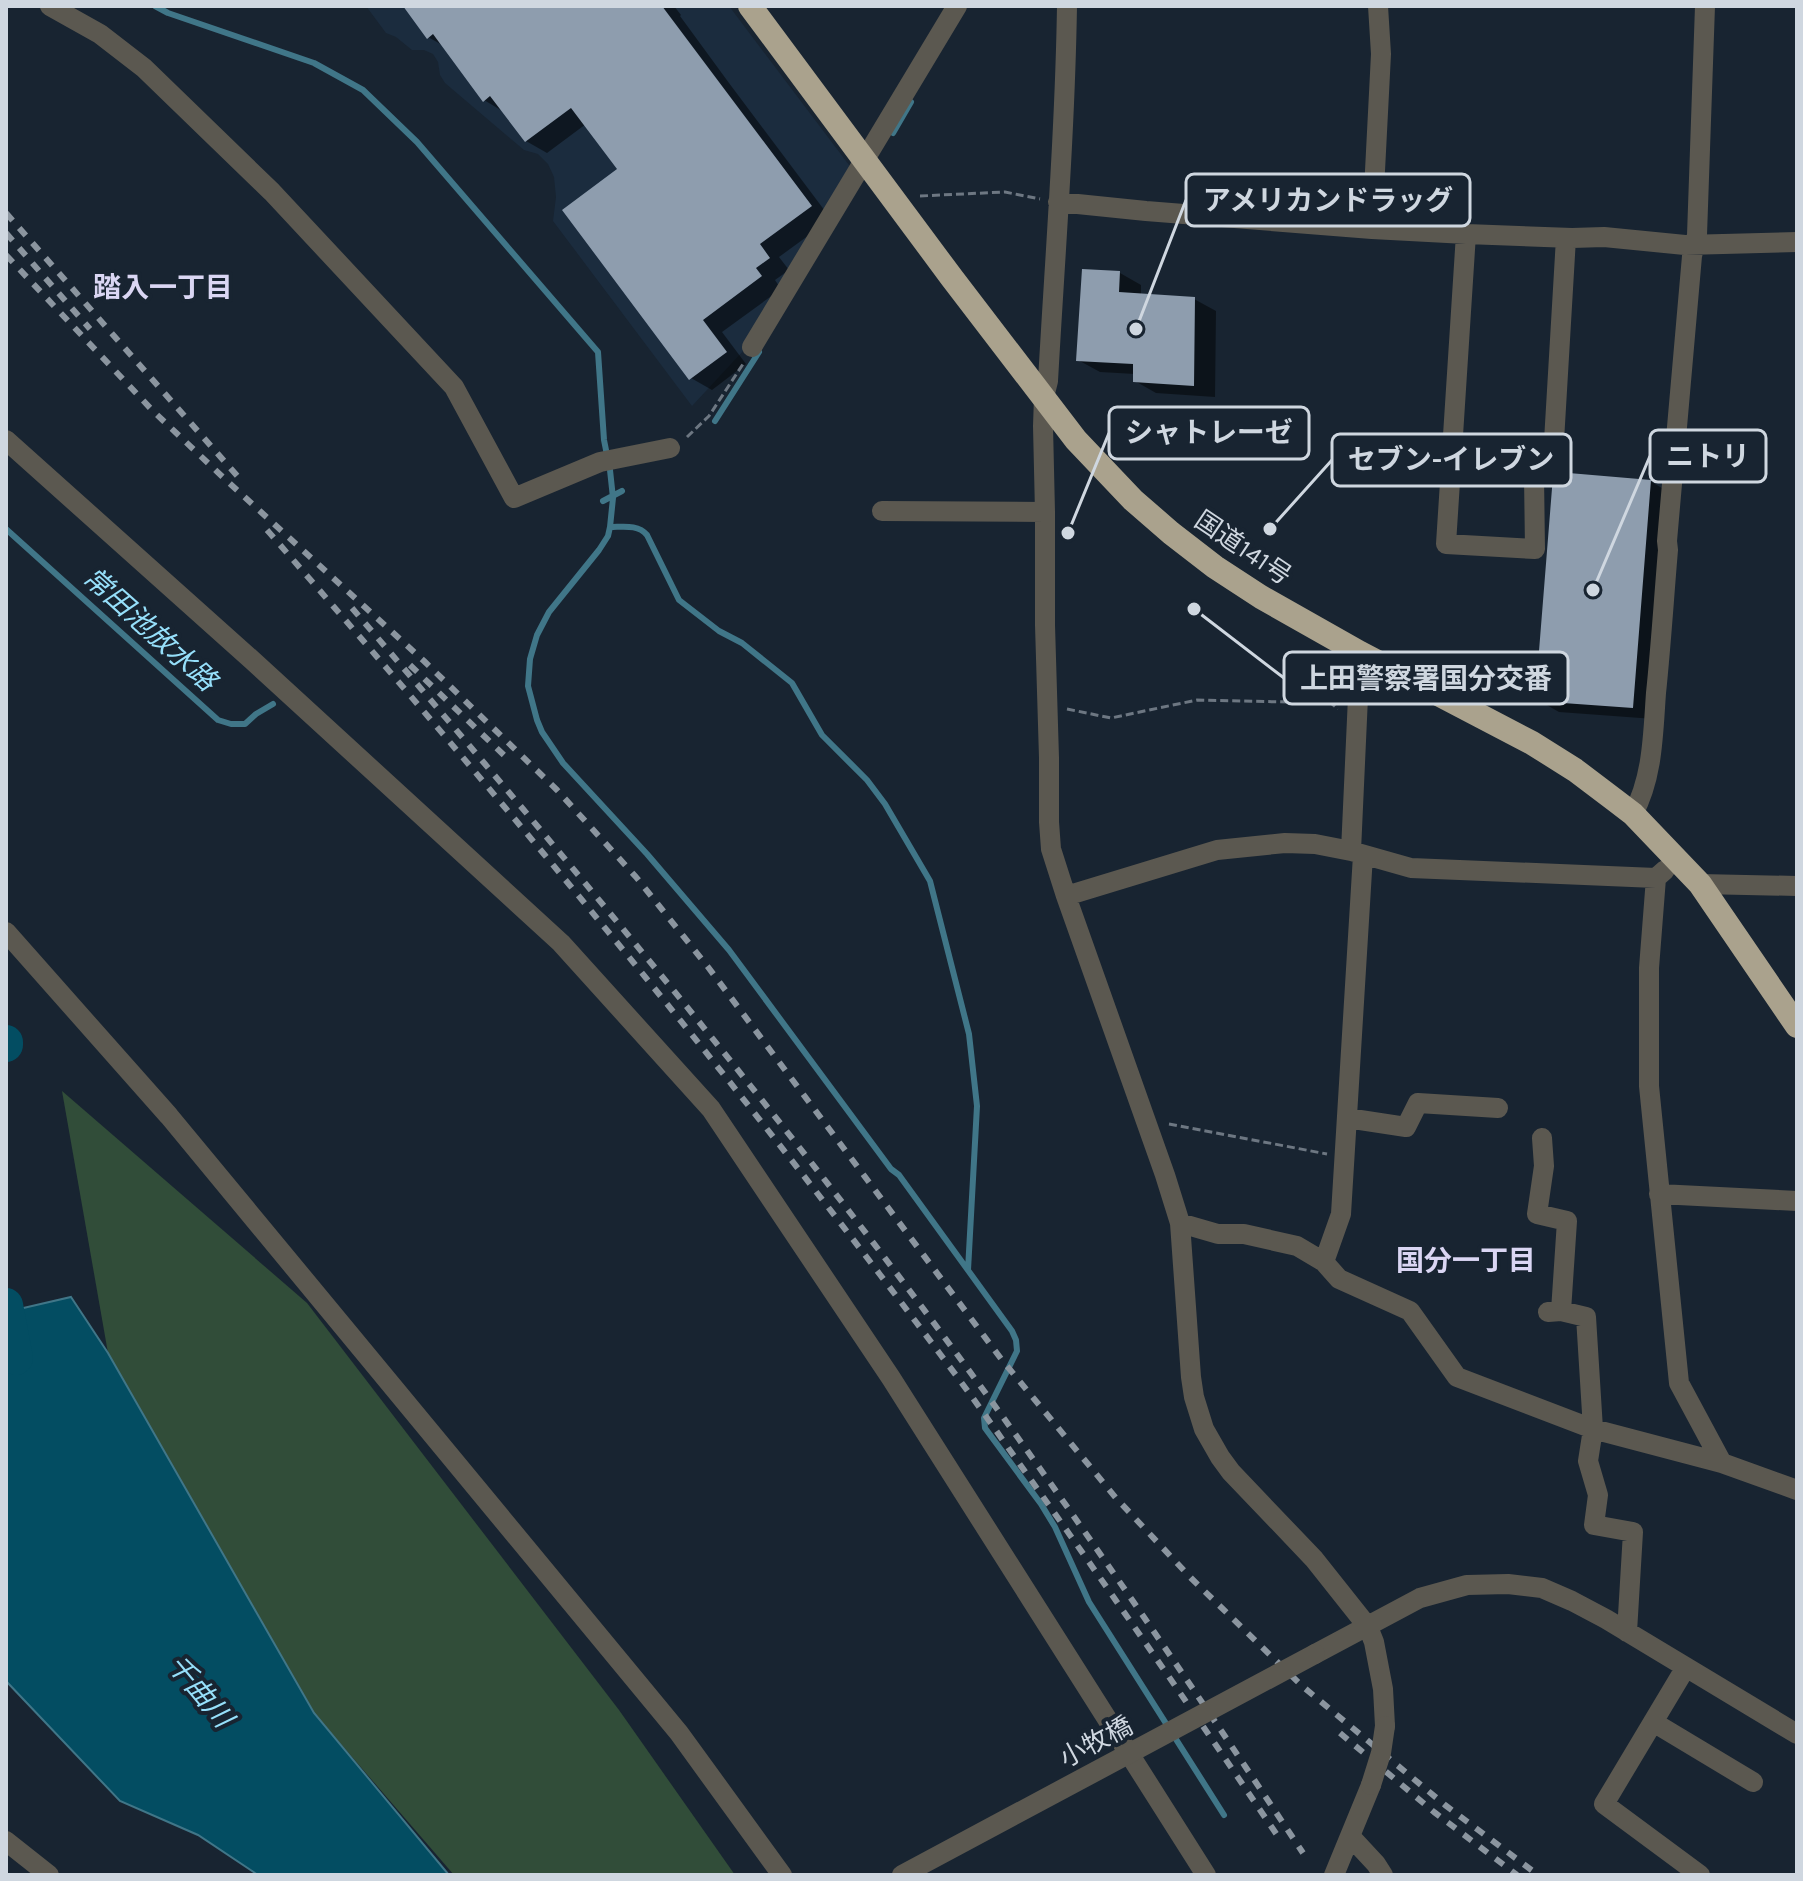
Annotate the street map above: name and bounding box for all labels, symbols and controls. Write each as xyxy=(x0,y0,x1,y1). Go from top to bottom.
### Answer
callout: アメリカンドラッグ xyxy=(1186,174,1470,226)
text: アメリカンドラッグ xyxy=(1203,184,1453,217)
district label: 踏入一丁目 xyxy=(93,271,233,304)
callout: シャトレーゼ xyxy=(1109,407,1309,459)
text: シャトレーゼ xyxy=(1125,416,1293,449)
callout: ニトリ xyxy=(1650,430,1766,482)
callout: セブン-イレブン xyxy=(1332,434,1571,486)
text: ニトリ xyxy=(1666,440,1750,473)
text: セブン-イレブン xyxy=(1348,443,1554,476)
street label: 国道141号 xyxy=(1189,504,1297,592)
water label: 常田池放水路 xyxy=(77,561,225,699)
callout: 上田警察署国分交番 xyxy=(1284,652,1568,704)
text: 上田警察署国分交番 xyxy=(1300,662,1552,695)
district label: 国分一丁目 xyxy=(1396,1244,1536,1277)
water label: 千曲川 xyxy=(160,1648,242,1736)
street label: 小牧橋 xyxy=(1054,1710,1138,1774)

